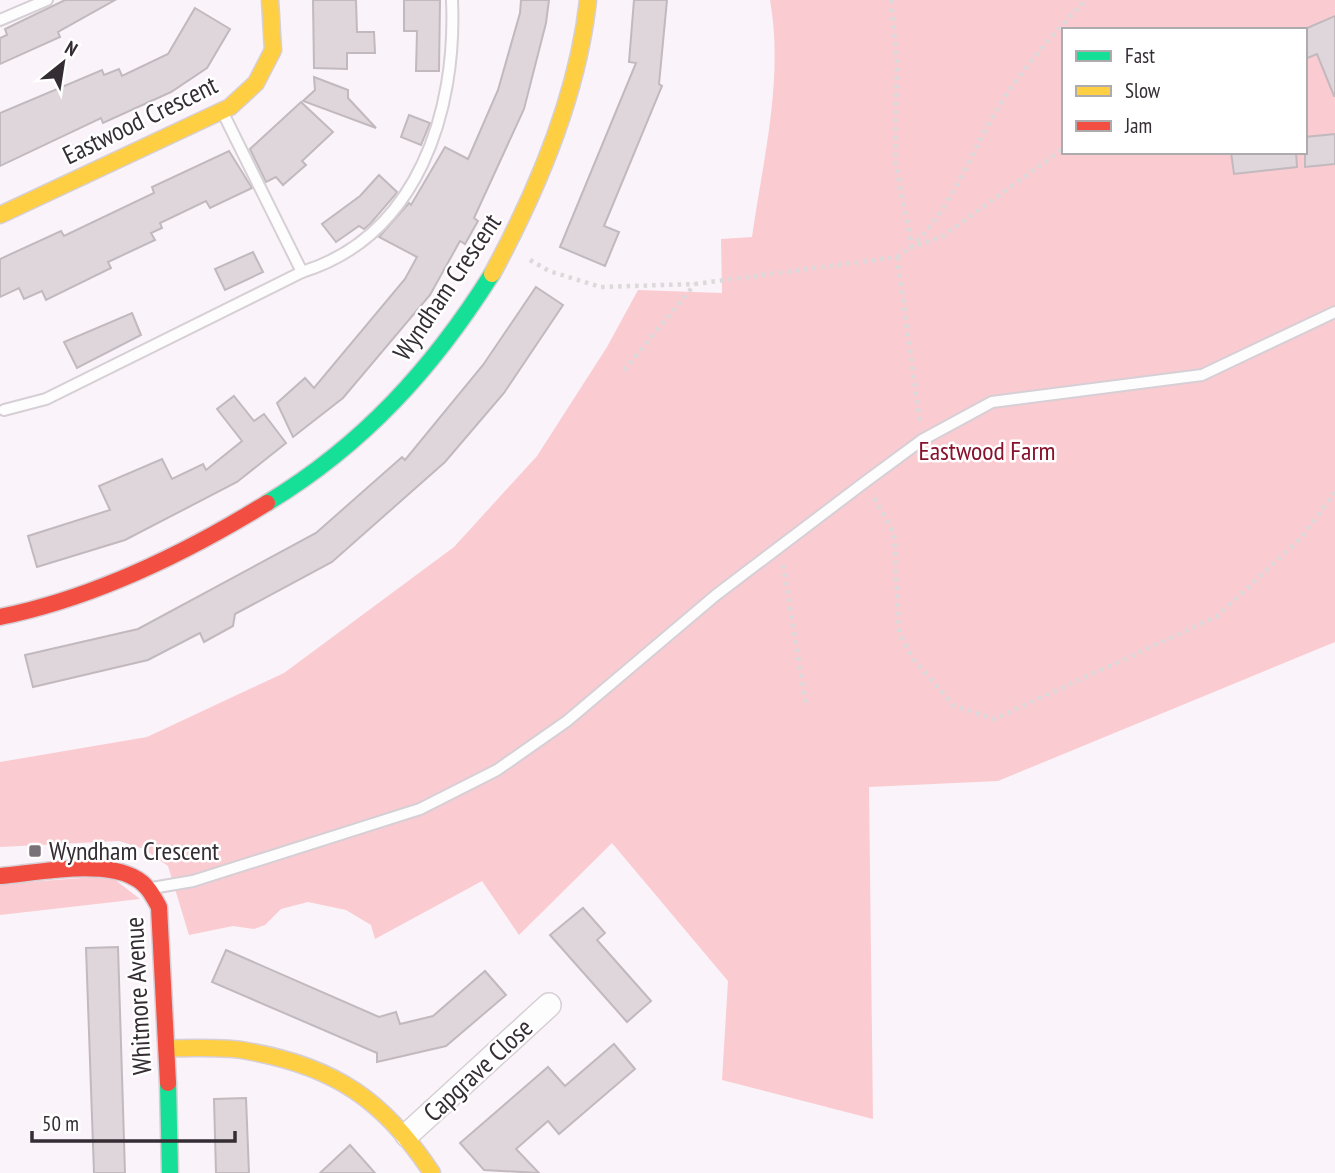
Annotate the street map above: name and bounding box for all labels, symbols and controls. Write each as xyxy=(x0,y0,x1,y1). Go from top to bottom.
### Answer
north arrow xyxy=(28,28,98,98)
legend xyxy=(1062,28,1307,154)
text: N xyxy=(61,35,82,61)
text: Fast xyxy=(1125,42,1155,69)
street label: Eastwood Crescent xyxy=(57,68,223,171)
text: Slow xyxy=(1125,77,1161,104)
text: Jam xyxy=(1124,112,1152,139)
street label: Wyndham Crescent xyxy=(385,207,508,367)
park label: Eastwood Farm xyxy=(918,434,1056,467)
place label: Wyndham Crescent xyxy=(49,834,219,867)
marker: Wyndham Crescent xyxy=(27,843,43,859)
street label: Whitmore Avenue xyxy=(117,916,158,1076)
street label: Capgrave Close xyxy=(416,1011,539,1128)
scale bar xyxy=(32,1100,234,1144)
text: 50 m xyxy=(42,1110,79,1137)

